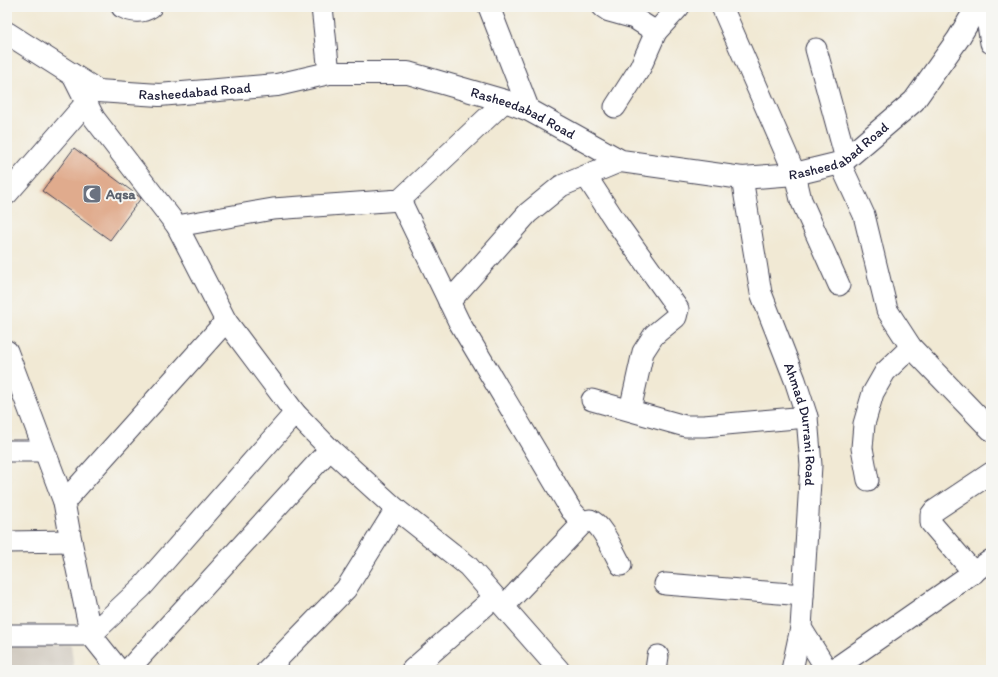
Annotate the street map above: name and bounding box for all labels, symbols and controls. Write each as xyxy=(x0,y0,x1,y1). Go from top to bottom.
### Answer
street label: Rasheedabad Road xyxy=(138,79,252,104)
street label: Rasheedabad Road xyxy=(469,83,579,143)
street label: Rasheedabad Road xyxy=(788,118,892,183)
mosque icon: Aqsa xyxy=(81,183,103,205)
place label: Aqsa xyxy=(105,186,136,203)
street label: Ahmad Durrani Road xyxy=(780,360,820,487)

